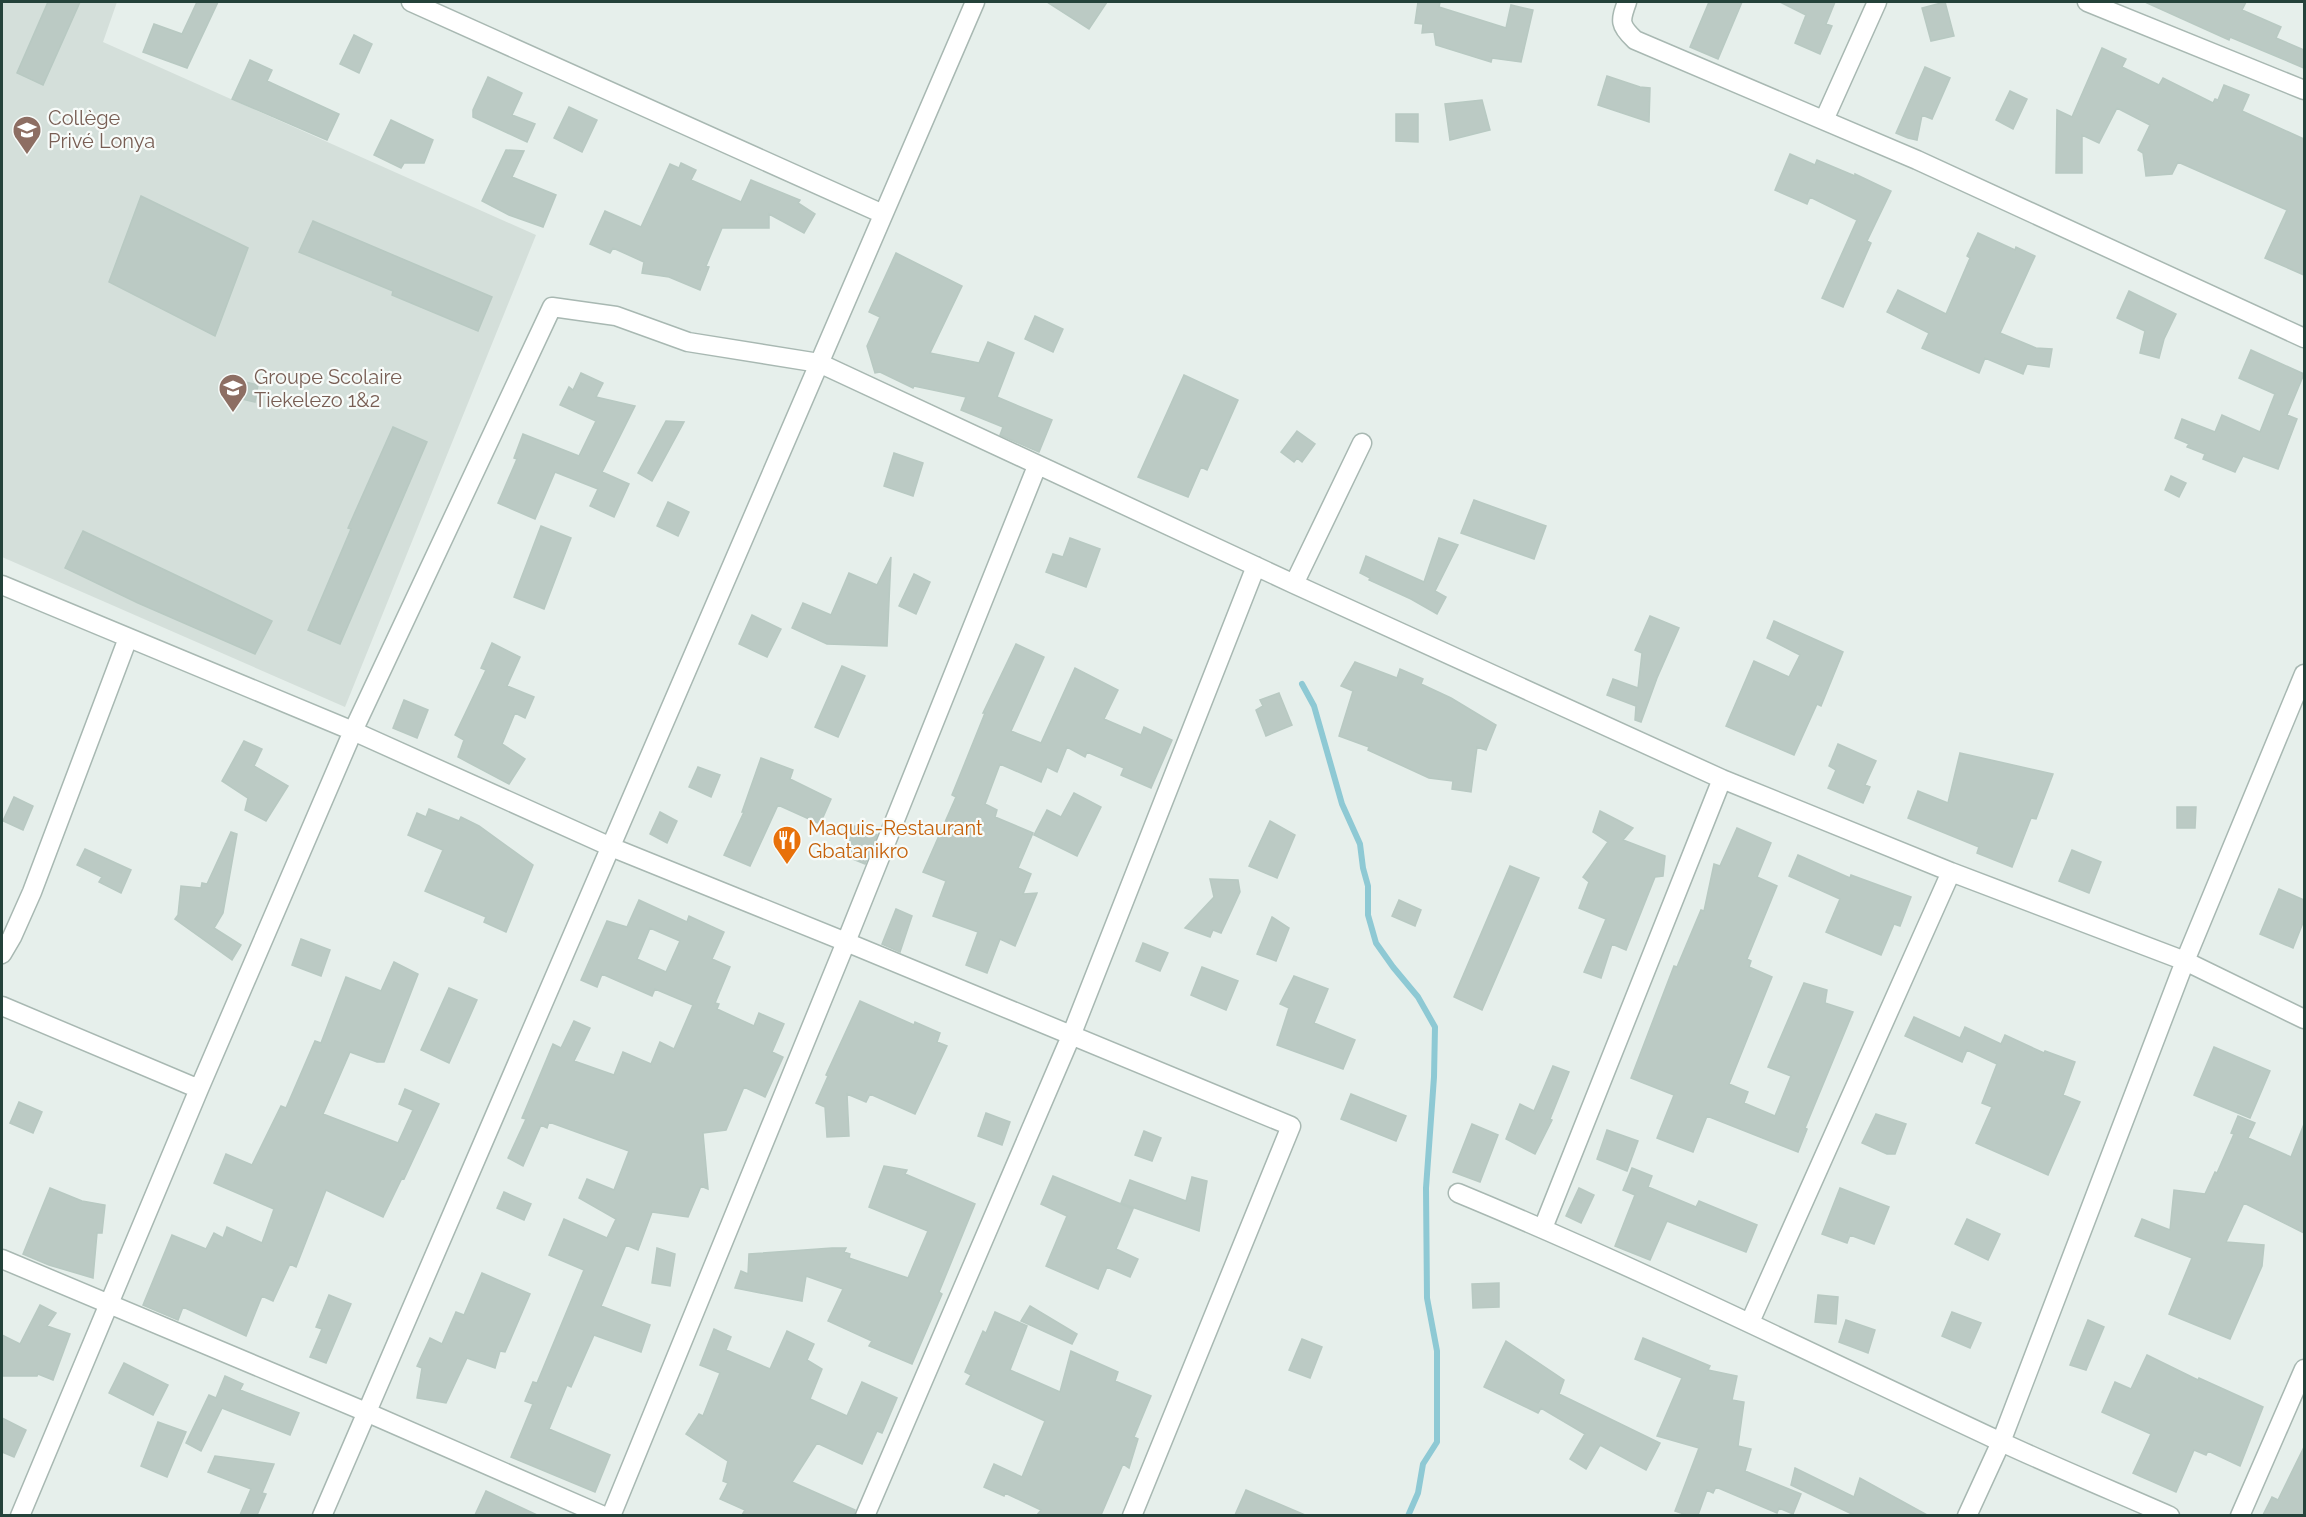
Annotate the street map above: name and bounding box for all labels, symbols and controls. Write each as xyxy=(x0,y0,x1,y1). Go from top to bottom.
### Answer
place label: Collège Privé Lonya xyxy=(48,106,155,153)
school or university icon: Collège Privé Lonya xyxy=(11,114,43,156)
place label: Groupe Scolaire Tiekelezo 1&2 xyxy=(254,365,402,412)
school or university icon: Groupe Scolaire Tiekelezo 1&2 xyxy=(217,372,249,414)
place label: Maquis-Restaurant Gbatanikro xyxy=(808,816,983,863)
restaurant icon: Maquis-Restaurant Gbatanikro xyxy=(771,824,803,866)

